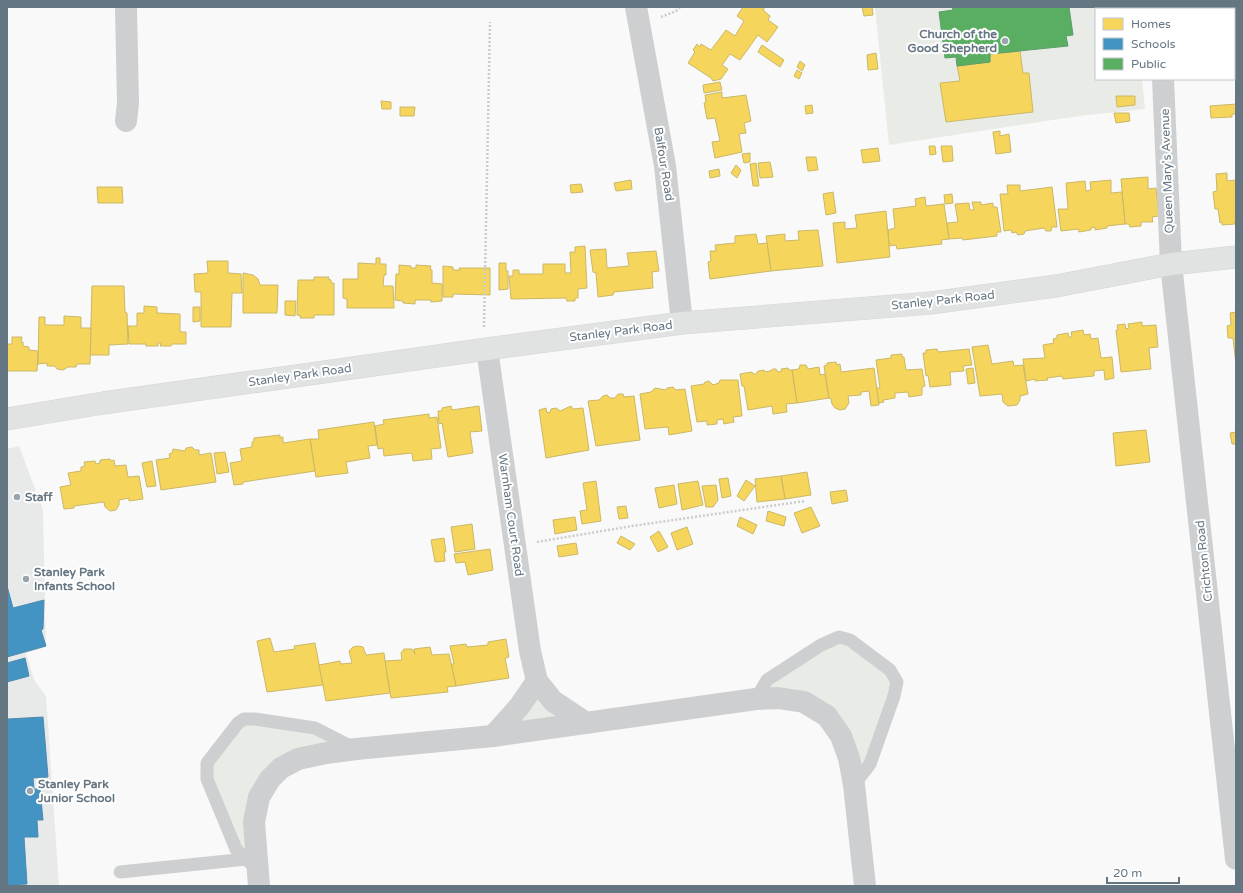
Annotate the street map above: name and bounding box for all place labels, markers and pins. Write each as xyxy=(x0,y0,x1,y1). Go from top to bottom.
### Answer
place label: Church of the Good Shepherd xyxy=(908,27,997,56)
marker: Church of the Good Shepherd xyxy=(1000,36,1010,46)
place label: Staff xyxy=(25,490,53,504)
marker: Staff xyxy=(12,492,22,502)
place label: Stanley Park Infants School xyxy=(34,565,115,593)
marker: Stanley Park Infants School xyxy=(21,574,31,584)
place label: Stanley Park Junior School xyxy=(37,777,115,805)
marker: Stanley Park Junior School xyxy=(25,786,35,796)

